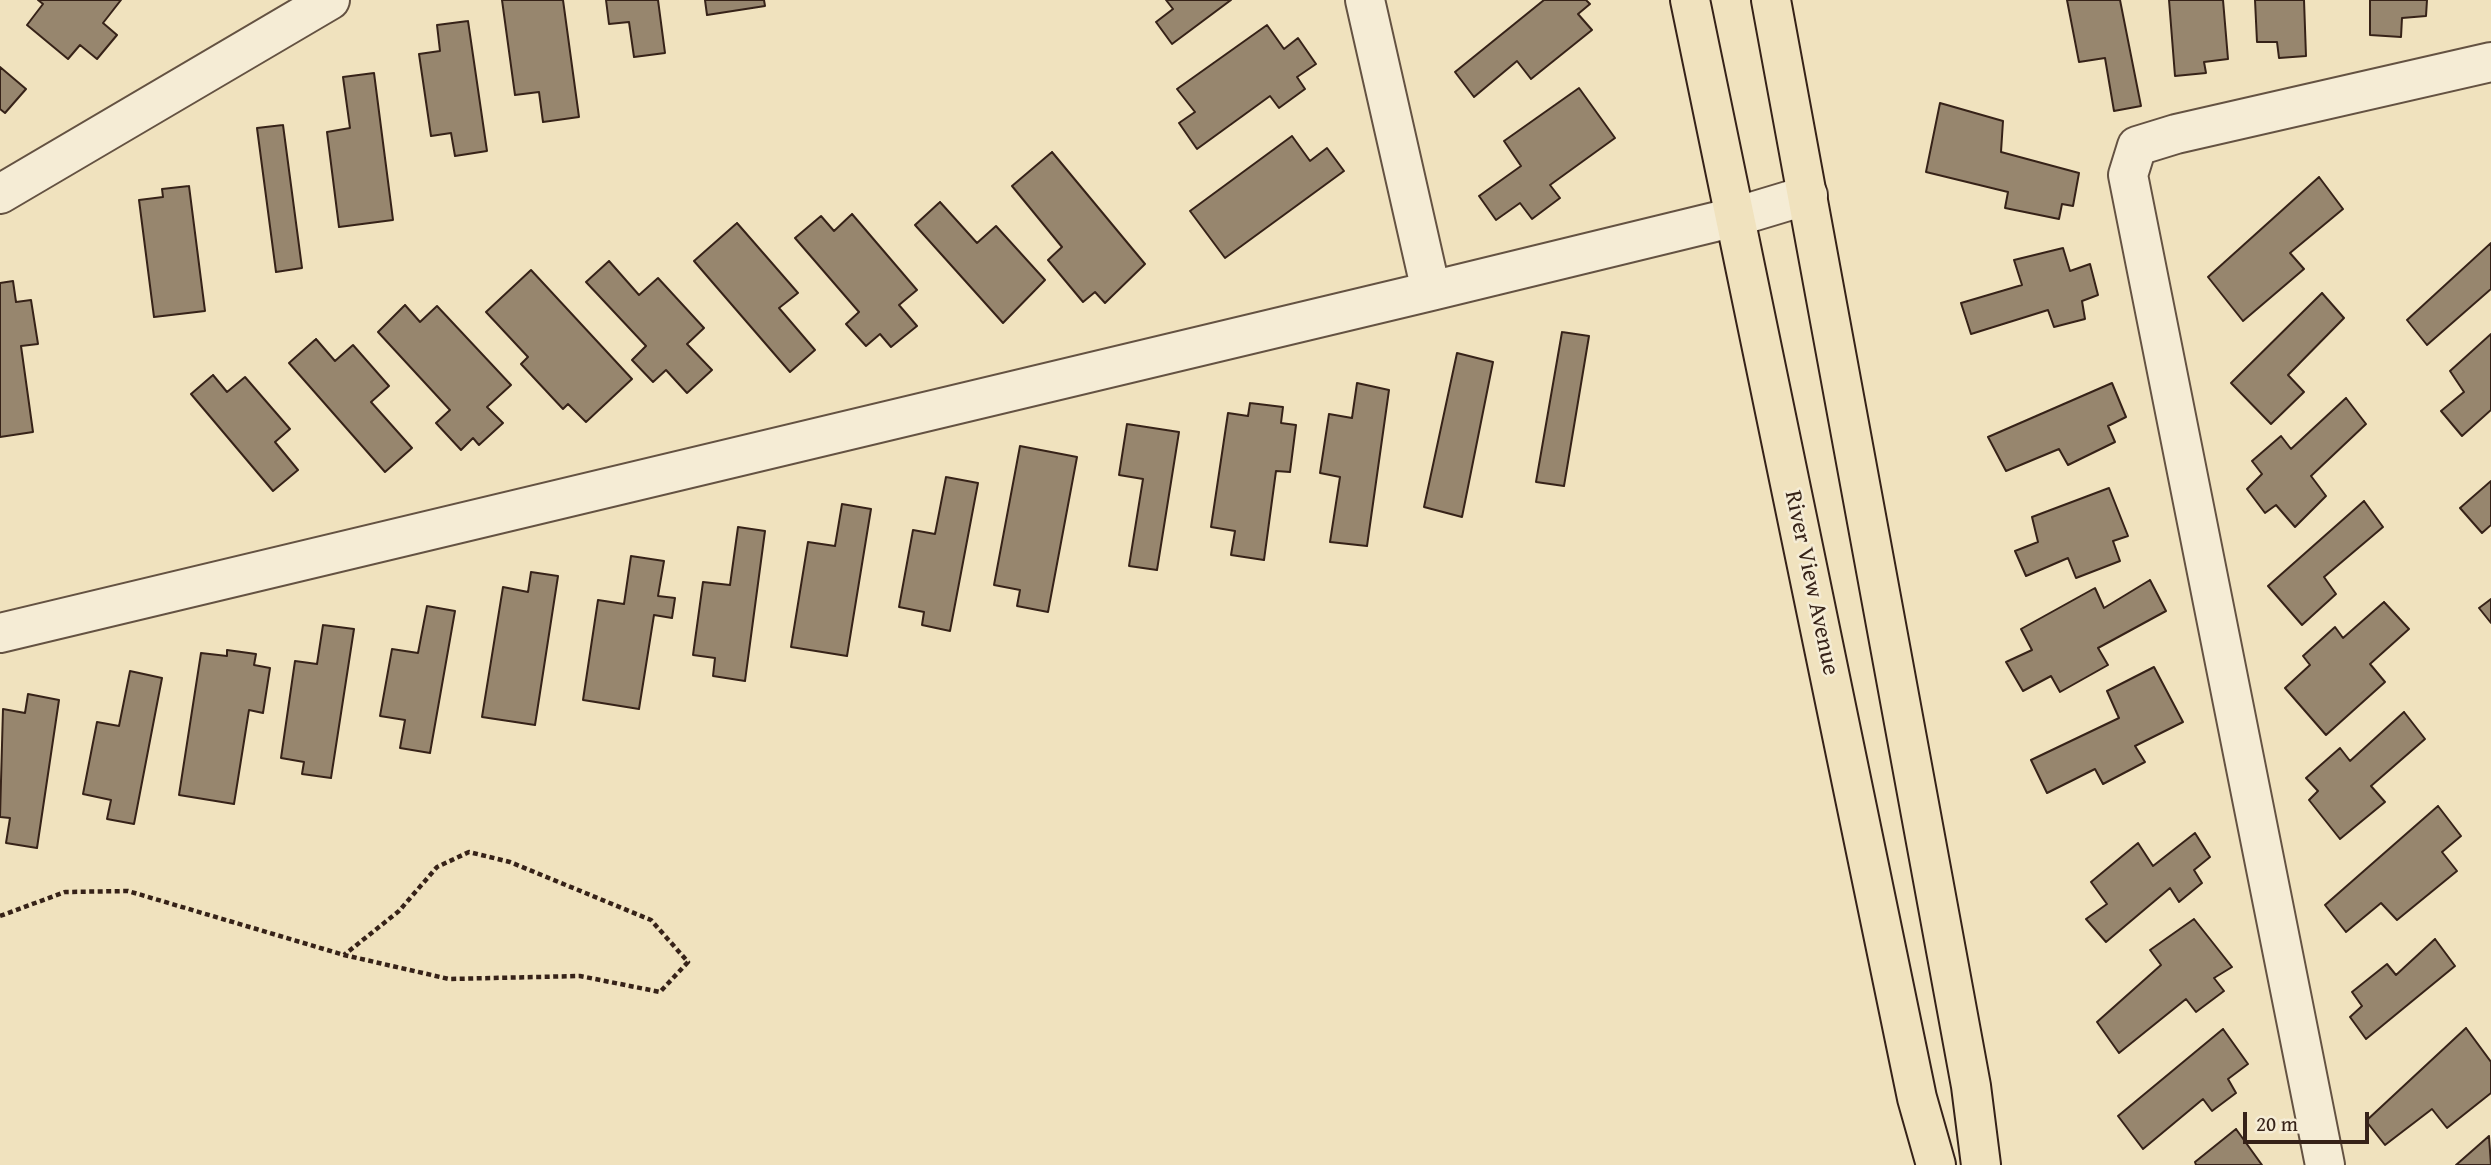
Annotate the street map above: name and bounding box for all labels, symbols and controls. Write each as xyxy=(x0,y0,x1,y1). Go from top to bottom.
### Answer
street label: River View Avenue xyxy=(1777,488,1845,678)
scale bar xyxy=(2246,1098,2372,1142)
text: 20 m xyxy=(2256,1108,2298,1139)

